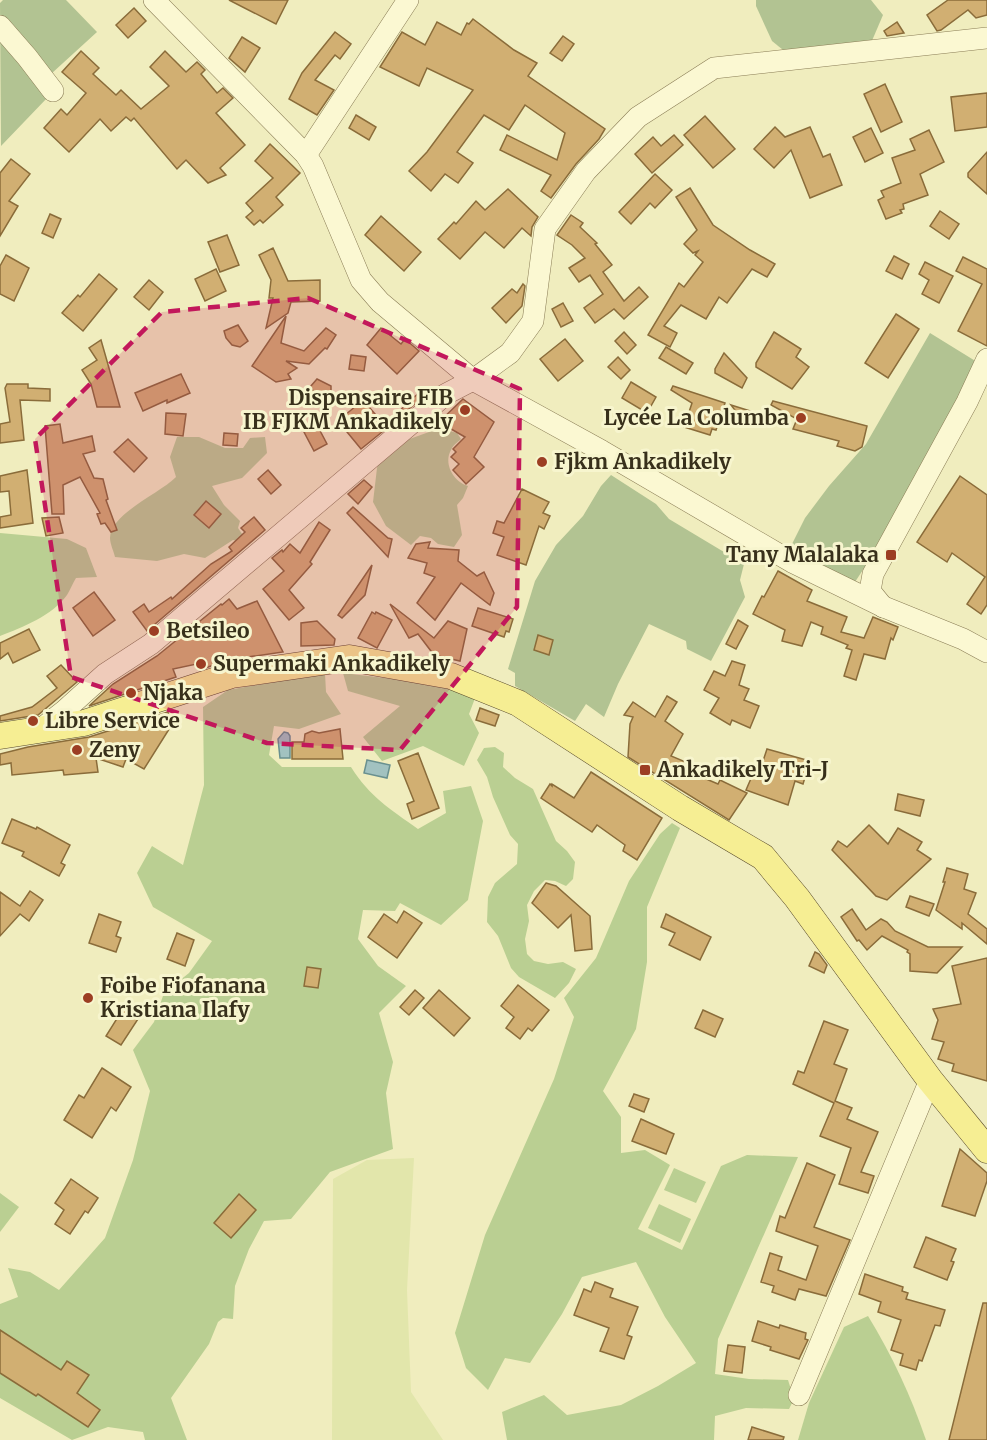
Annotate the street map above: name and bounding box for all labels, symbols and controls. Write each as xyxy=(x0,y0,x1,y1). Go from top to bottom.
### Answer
place label: Dispensaire FIB IB FJKM Ankadikely xyxy=(243,384,454,435)
marker: Dispensaire FIB IB FJKM Ankadikely xyxy=(458,403,472,417)
place label: Lycée La Columba xyxy=(603,404,789,431)
marker: Lycée La Columba xyxy=(794,411,808,425)
place label: Fjkm Ankadikely xyxy=(554,448,732,475)
marker: Fjkm Ankadikely xyxy=(535,455,549,469)
place label: Tany Malalaka xyxy=(726,541,879,568)
marker: Tany Malalaka xyxy=(884,548,898,562)
place label: Betsileo xyxy=(166,617,250,644)
marker: Betsileo xyxy=(147,624,161,638)
place label: Supermaki Ankadikely xyxy=(213,650,451,677)
marker: Supermaki Ankadikely xyxy=(194,657,208,671)
place label: Njaka xyxy=(143,679,204,706)
marker: Njaka xyxy=(124,686,138,700)
place label: Libre Service xyxy=(45,707,180,734)
marker: Libre Service xyxy=(26,714,40,728)
place label: Zeny xyxy=(89,736,141,763)
marker: Zeny xyxy=(70,743,84,757)
place label: Ankadikely Tri-J xyxy=(656,756,829,783)
marker: Ankadikely Tri-J xyxy=(638,763,652,777)
place label: Foibe Fiofanana Kristiana Ilafy xyxy=(100,972,266,1023)
marker: Foibe Fiofanana Kristiana Ilafy xyxy=(81,991,95,1005)

